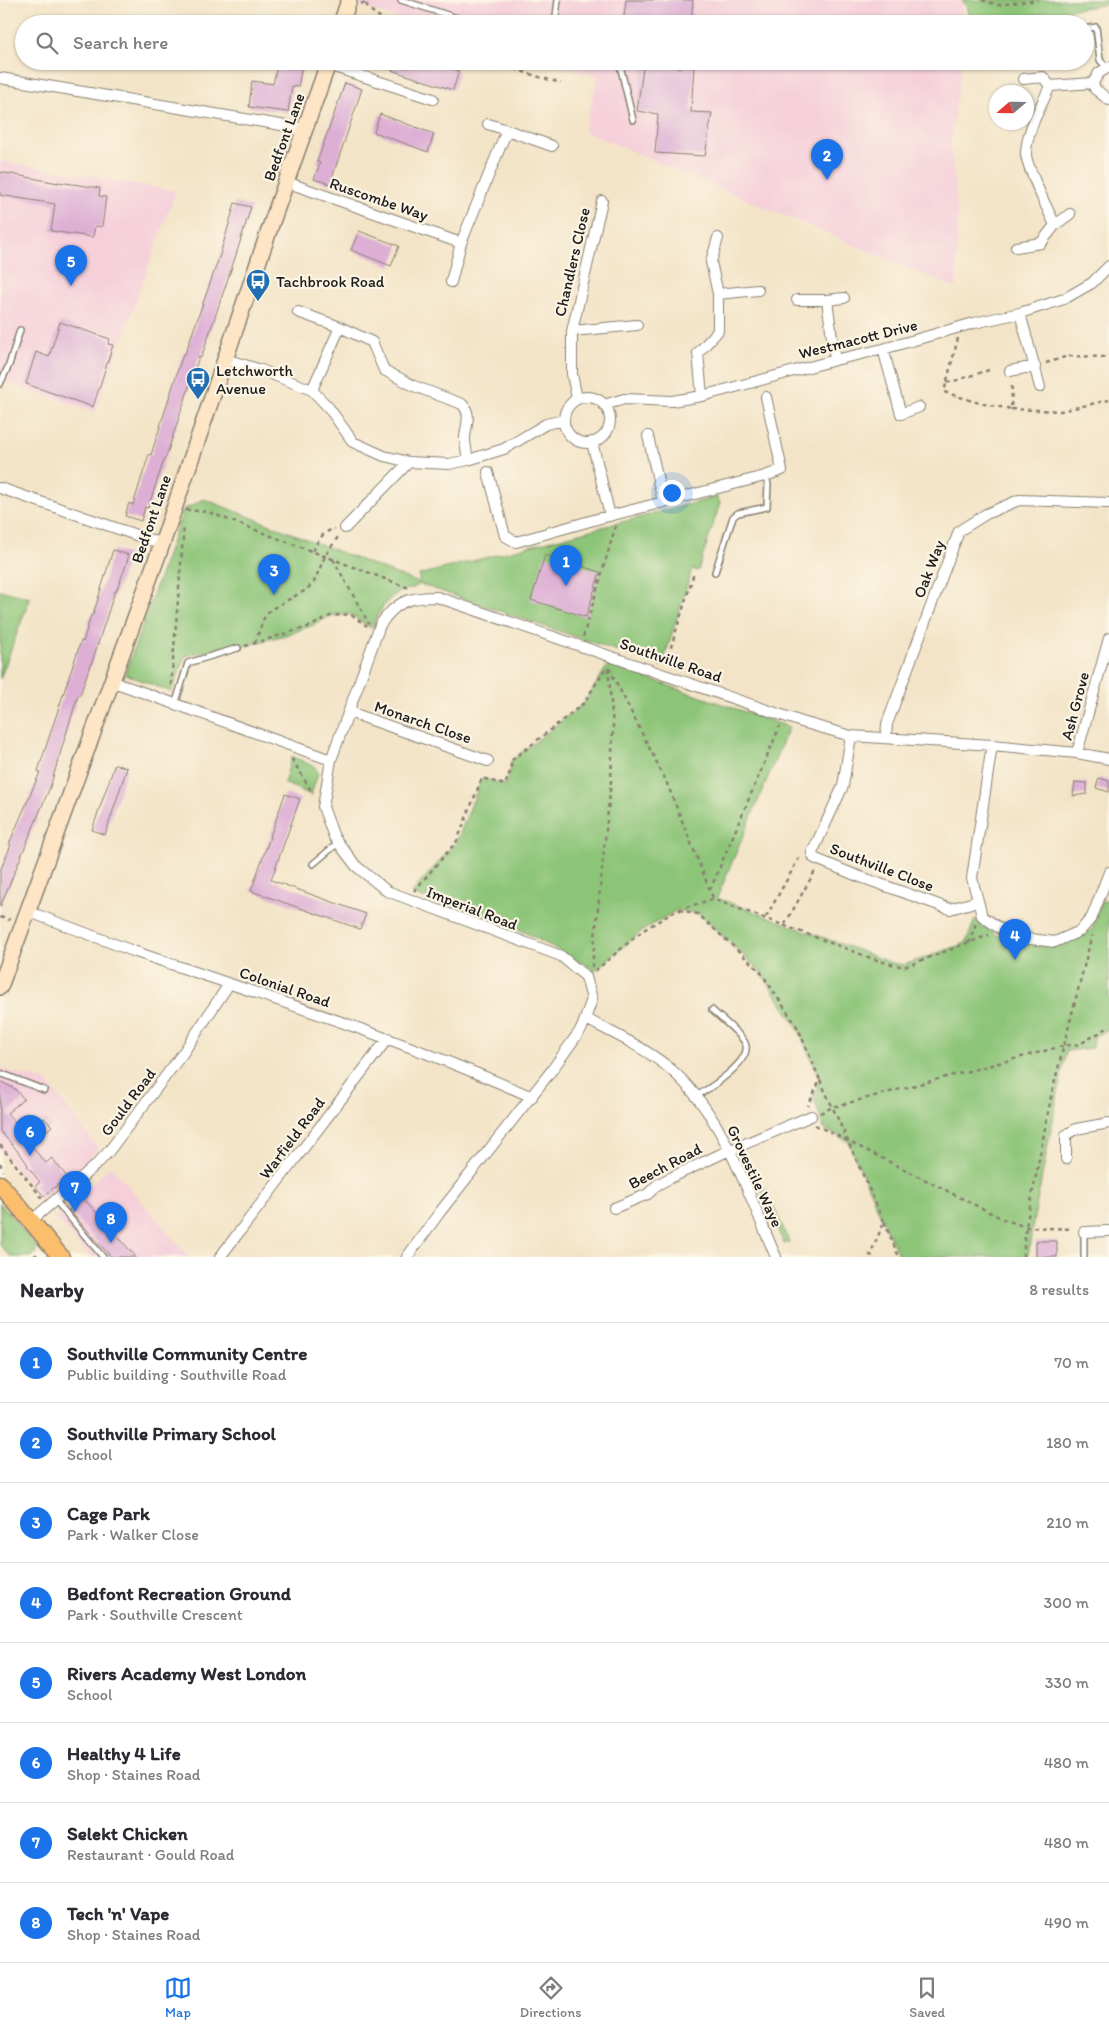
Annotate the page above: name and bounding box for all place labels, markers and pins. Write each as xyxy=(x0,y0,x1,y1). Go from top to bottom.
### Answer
pin: 2 xyxy=(811,139,843,180)
pin: 5 xyxy=(55,245,87,286)
bus stop icon: Tachbrook Road xyxy=(245,268,271,302)
place label: Tachbrook Road xyxy=(276,272,385,291)
place label: Letchworth Avenue xyxy=(216,361,294,398)
bus stop icon: Letchworth Avenue xyxy=(185,366,211,400)
pin: 1 xyxy=(550,545,582,586)
pin: 3 xyxy=(258,554,290,595)
pin: 4 xyxy=(999,919,1031,960)
pin: 6 xyxy=(14,1115,46,1156)
pin: 7 xyxy=(59,1171,91,1212)
pin: 8 xyxy=(95,1202,127,1243)

